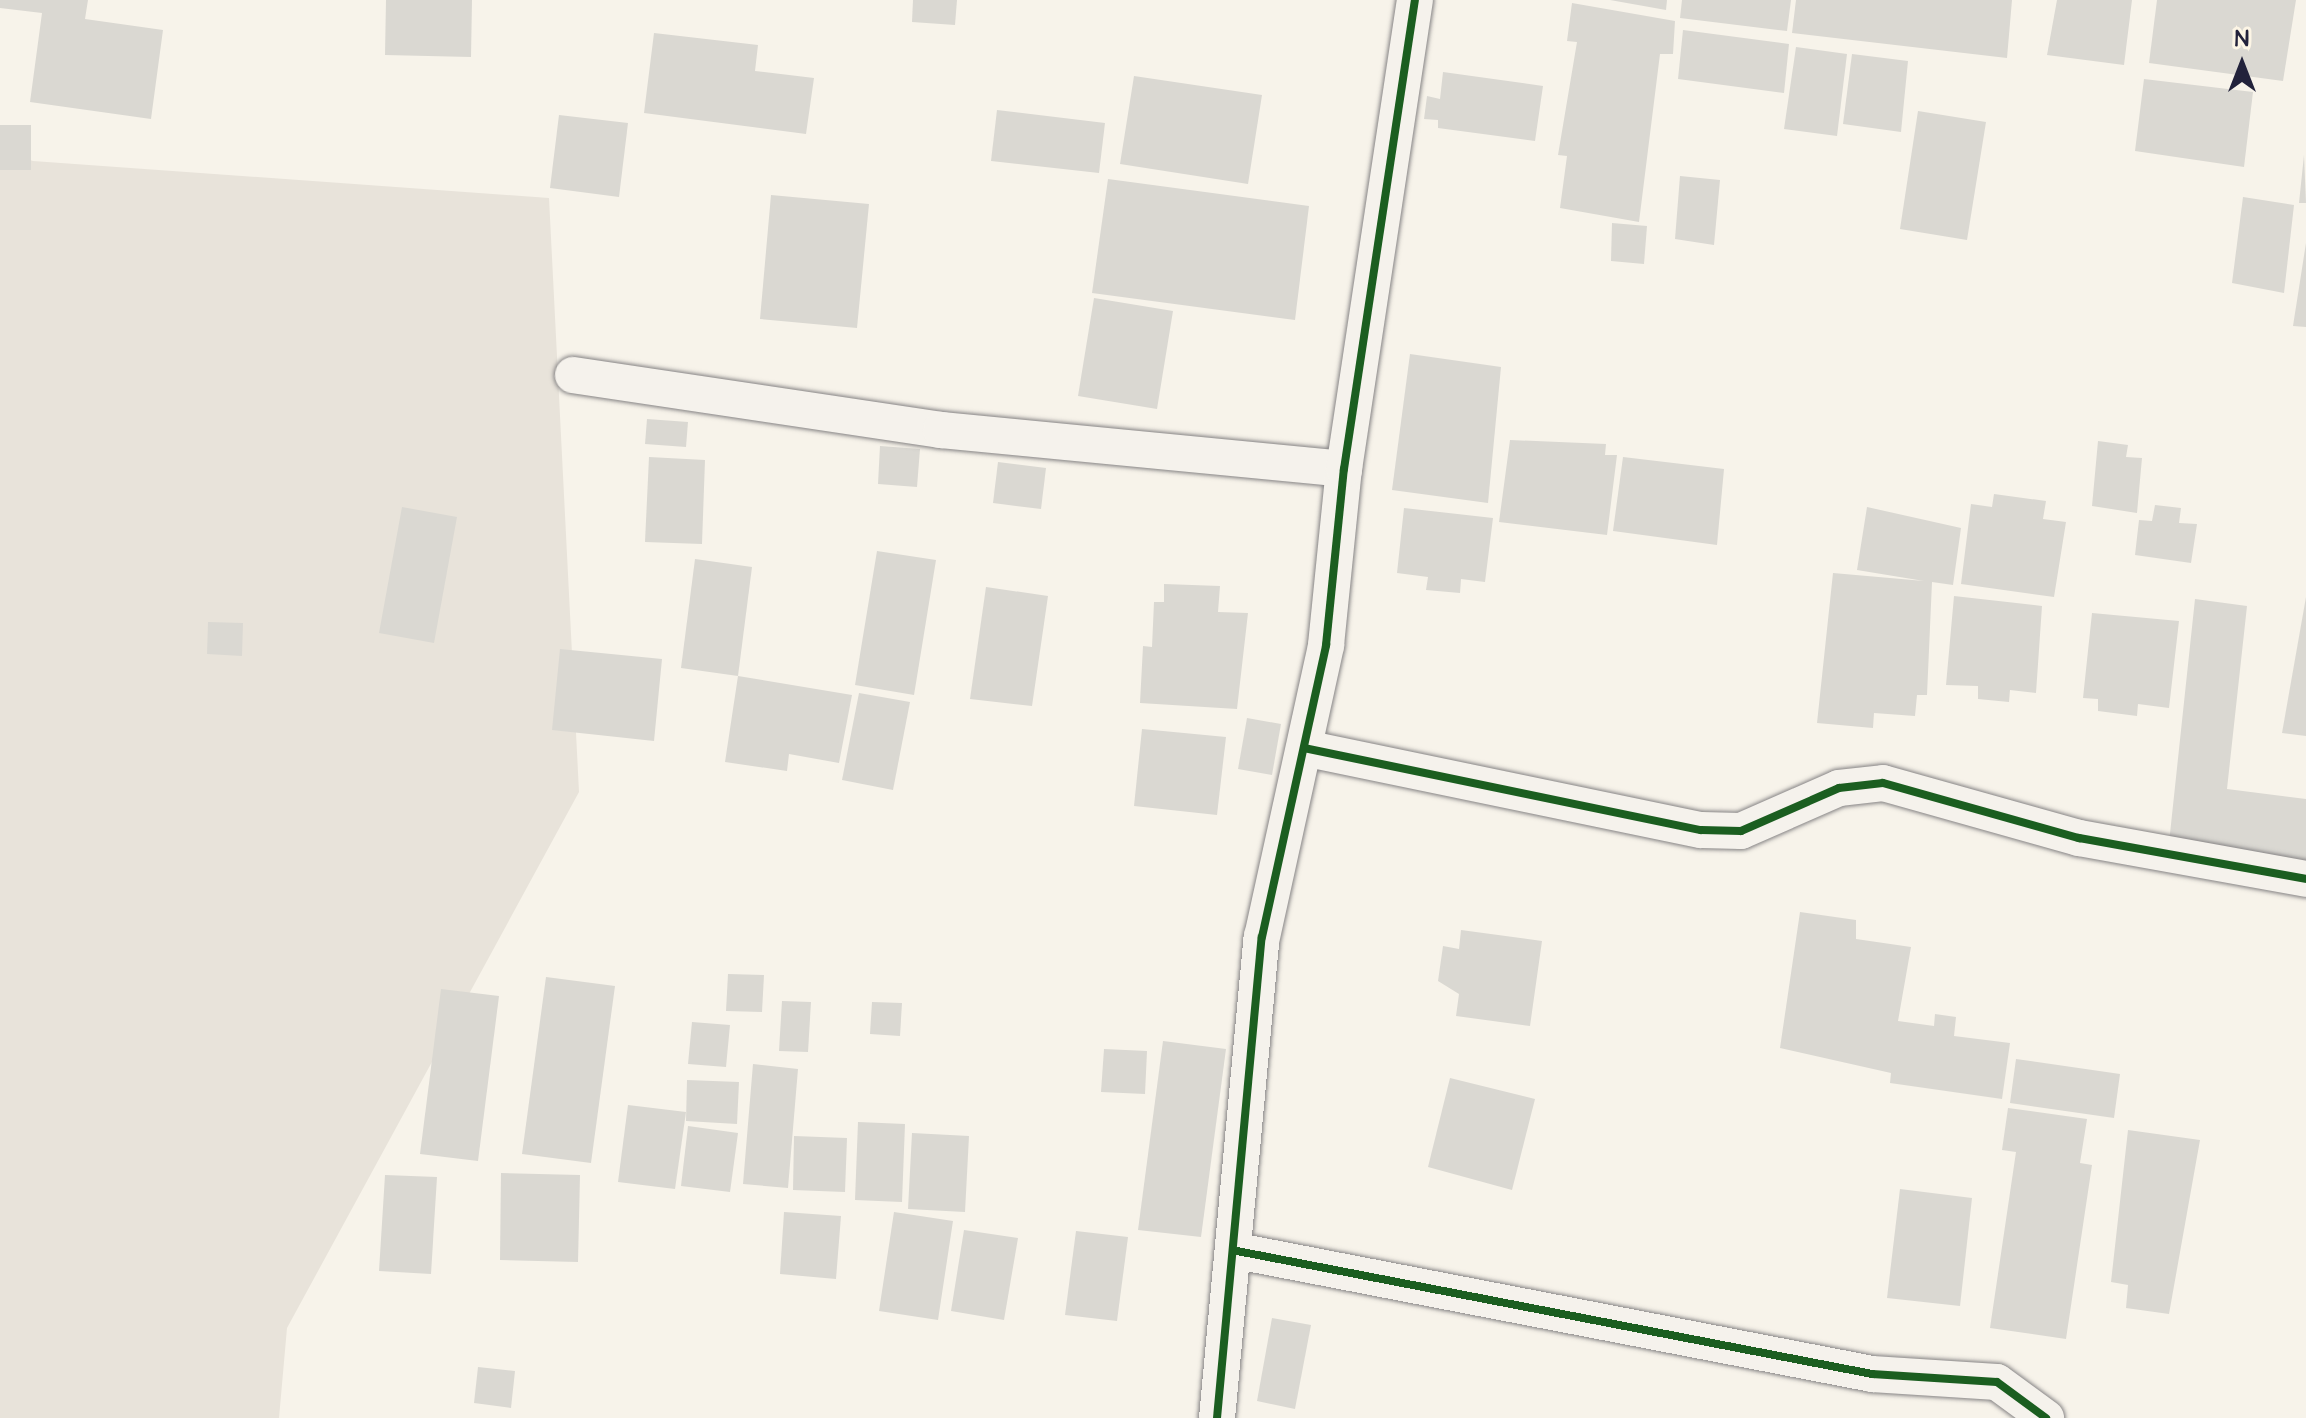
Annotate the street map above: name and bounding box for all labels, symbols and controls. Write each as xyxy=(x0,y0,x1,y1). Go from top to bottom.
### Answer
north arrow xyxy=(2202,24,2282,104)
text: N xyxy=(2235,24,2249,55)

